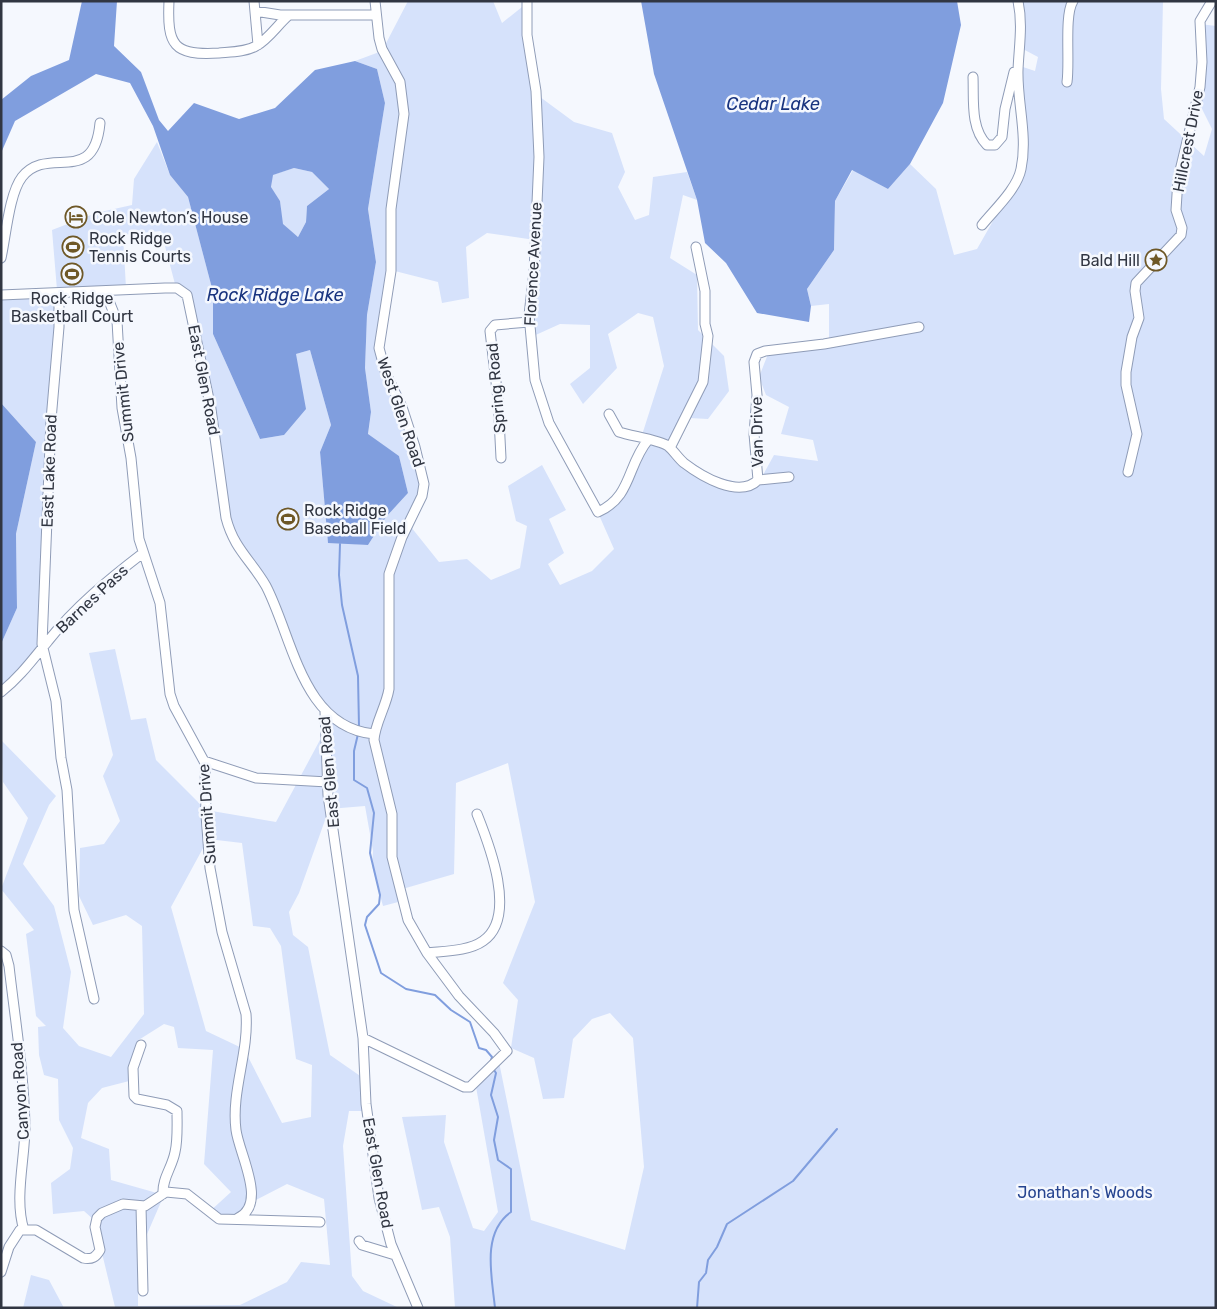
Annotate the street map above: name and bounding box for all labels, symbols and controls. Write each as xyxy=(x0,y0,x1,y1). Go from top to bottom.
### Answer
street label: Hillcrest Drive xyxy=(1169,88,1207,194)
water label: Cedar Lake xyxy=(726,93,820,115)
street label: Florence Avenue xyxy=(520,201,546,327)
hotel icon: Cole Newton’s House xyxy=(64,205,88,229)
place label: Cole Newton’s House xyxy=(92,208,248,227)
place label: Rock Ridge Tennis Courts xyxy=(89,229,191,266)
sports icon: Rock Ridge Tennis Courts xyxy=(61,235,85,259)
place icon: Bald Hill xyxy=(1144,248,1168,272)
place label: Bald Hill xyxy=(1080,251,1140,270)
sports icon: Rock Ridge Basketball Court xyxy=(60,262,84,286)
water label: Rock Ridge Lake xyxy=(206,284,344,306)
place label: Rock Ridge Basketball Court xyxy=(11,289,133,326)
street label: East Glen Road xyxy=(184,323,224,437)
street label: Summit Drive xyxy=(108,341,138,443)
street label: Spring Road xyxy=(483,342,509,434)
street label: West Glen Road xyxy=(373,355,429,469)
street label: Van Drive xyxy=(747,397,767,467)
street label: East Lake Road xyxy=(38,414,60,528)
place label: Rock Ridge Baseball Field xyxy=(304,501,406,538)
sports icon: Rock Ridge Baseball Field xyxy=(276,507,300,531)
street label: Barnes Pass xyxy=(52,561,132,637)
street label: East Glen Road xyxy=(315,715,343,829)
street label: Summit Drive xyxy=(194,763,220,865)
street label: Canyon Road xyxy=(7,1041,33,1141)
street label: East Glen Road xyxy=(359,1116,397,1230)
park label: Jonathan's Woods xyxy=(1017,1183,1153,1202)

